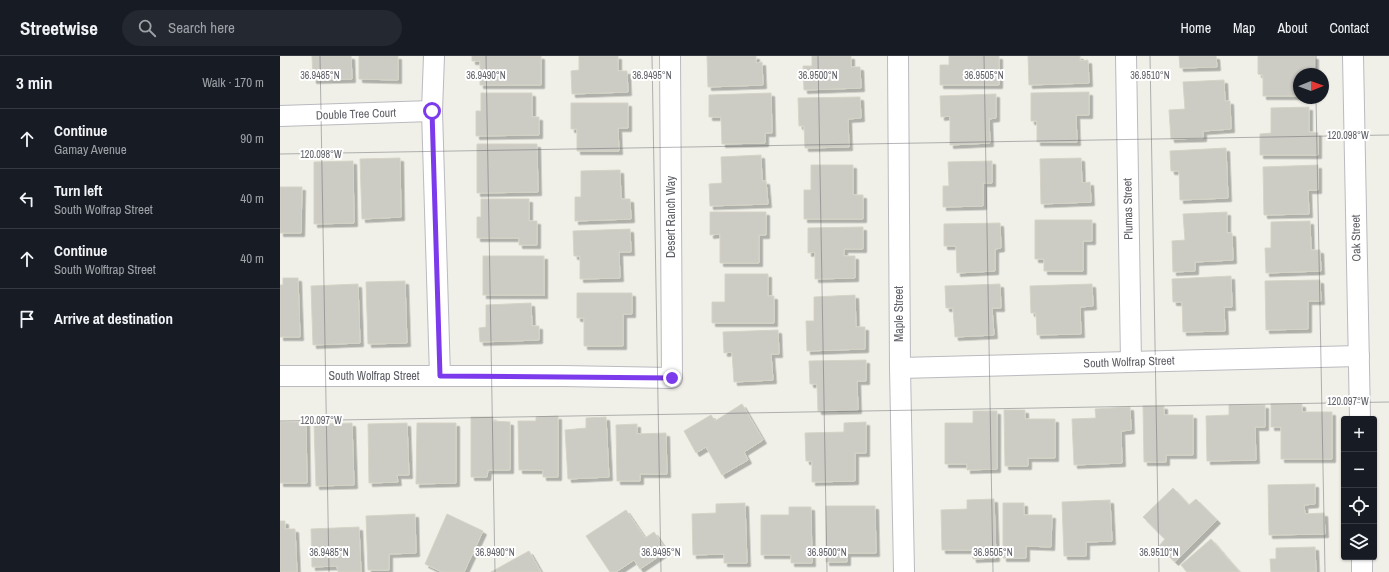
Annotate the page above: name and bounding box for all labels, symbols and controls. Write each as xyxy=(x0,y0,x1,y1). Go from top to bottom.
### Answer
search box xyxy=(122,10,402,46)
text: Streetwise xyxy=(20,15,98,41)
icon: search xyxy=(136,17,158,39)
text: Search here xyxy=(168,17,235,38)
text: Home xyxy=(1180,19,1211,37)
text: Map xyxy=(1233,19,1255,37)
text: About xyxy=(1277,19,1307,37)
text: Contact xyxy=(1329,19,1369,37)
north arrow xyxy=(1293,68,1329,104)
text: 36.9485°N xyxy=(300,69,340,82)
text: 36.9490°N xyxy=(466,69,506,82)
text: 36.9495°N xyxy=(632,69,672,82)
text: 36.9500°N xyxy=(798,69,838,82)
text: 36.9505°N xyxy=(964,69,1004,82)
text: 36.9510°N xyxy=(1130,69,1170,82)
text: 3 min xyxy=(16,71,52,94)
text: Walk · 170 m xyxy=(202,74,264,91)
route start xyxy=(423,102,441,120)
street label: Double Tree Court xyxy=(316,105,397,123)
text: Continue xyxy=(54,120,107,141)
icon: ahead xyxy=(16,128,38,150)
text: 120.098°W xyxy=(1327,129,1369,142)
text: 90 m xyxy=(240,130,264,147)
text: Gamay Avenue xyxy=(54,141,127,158)
text: 120.098°W xyxy=(300,148,342,161)
street label: Desert Ranch Way xyxy=(663,176,679,258)
street label: Plumas Street xyxy=(1119,178,1137,240)
text: Turn left xyxy=(54,180,102,201)
icon: left xyxy=(16,188,38,210)
text: 40 m xyxy=(240,190,264,207)
text: South Wolfrap Street xyxy=(54,201,153,218)
street label: Oak Street xyxy=(1348,214,1364,262)
text: Continue xyxy=(54,240,107,261)
icon: ahead xyxy=(16,248,38,270)
text: 40 m xyxy=(240,250,264,267)
text: South Wolftrap Street xyxy=(54,261,156,278)
street label: Maple Street xyxy=(891,286,907,342)
icon: arrive xyxy=(16,308,38,330)
text: Arrive at destination xyxy=(54,308,173,329)
street label: South Wolfrap Street xyxy=(1083,352,1175,372)
street label: South Wolfrap Street xyxy=(328,368,420,384)
route end xyxy=(663,369,681,387)
text: 120.097°W xyxy=(1327,395,1369,408)
text: 120.097°W xyxy=(300,414,342,427)
map controls xyxy=(1341,416,1377,560)
button: + xyxy=(1341,416,1377,452)
button: − xyxy=(1341,452,1377,488)
button: locate xyxy=(1341,488,1377,524)
button: layers xyxy=(1341,524,1377,560)
text: 36.9485°N xyxy=(309,546,349,559)
text: 36.9490°N xyxy=(475,546,515,559)
text: 36.9495°N xyxy=(641,546,681,559)
text: 36.9500°N xyxy=(807,546,847,559)
text: 36.9505°N xyxy=(973,546,1013,559)
text: 36.9510°N xyxy=(1139,546,1179,559)

